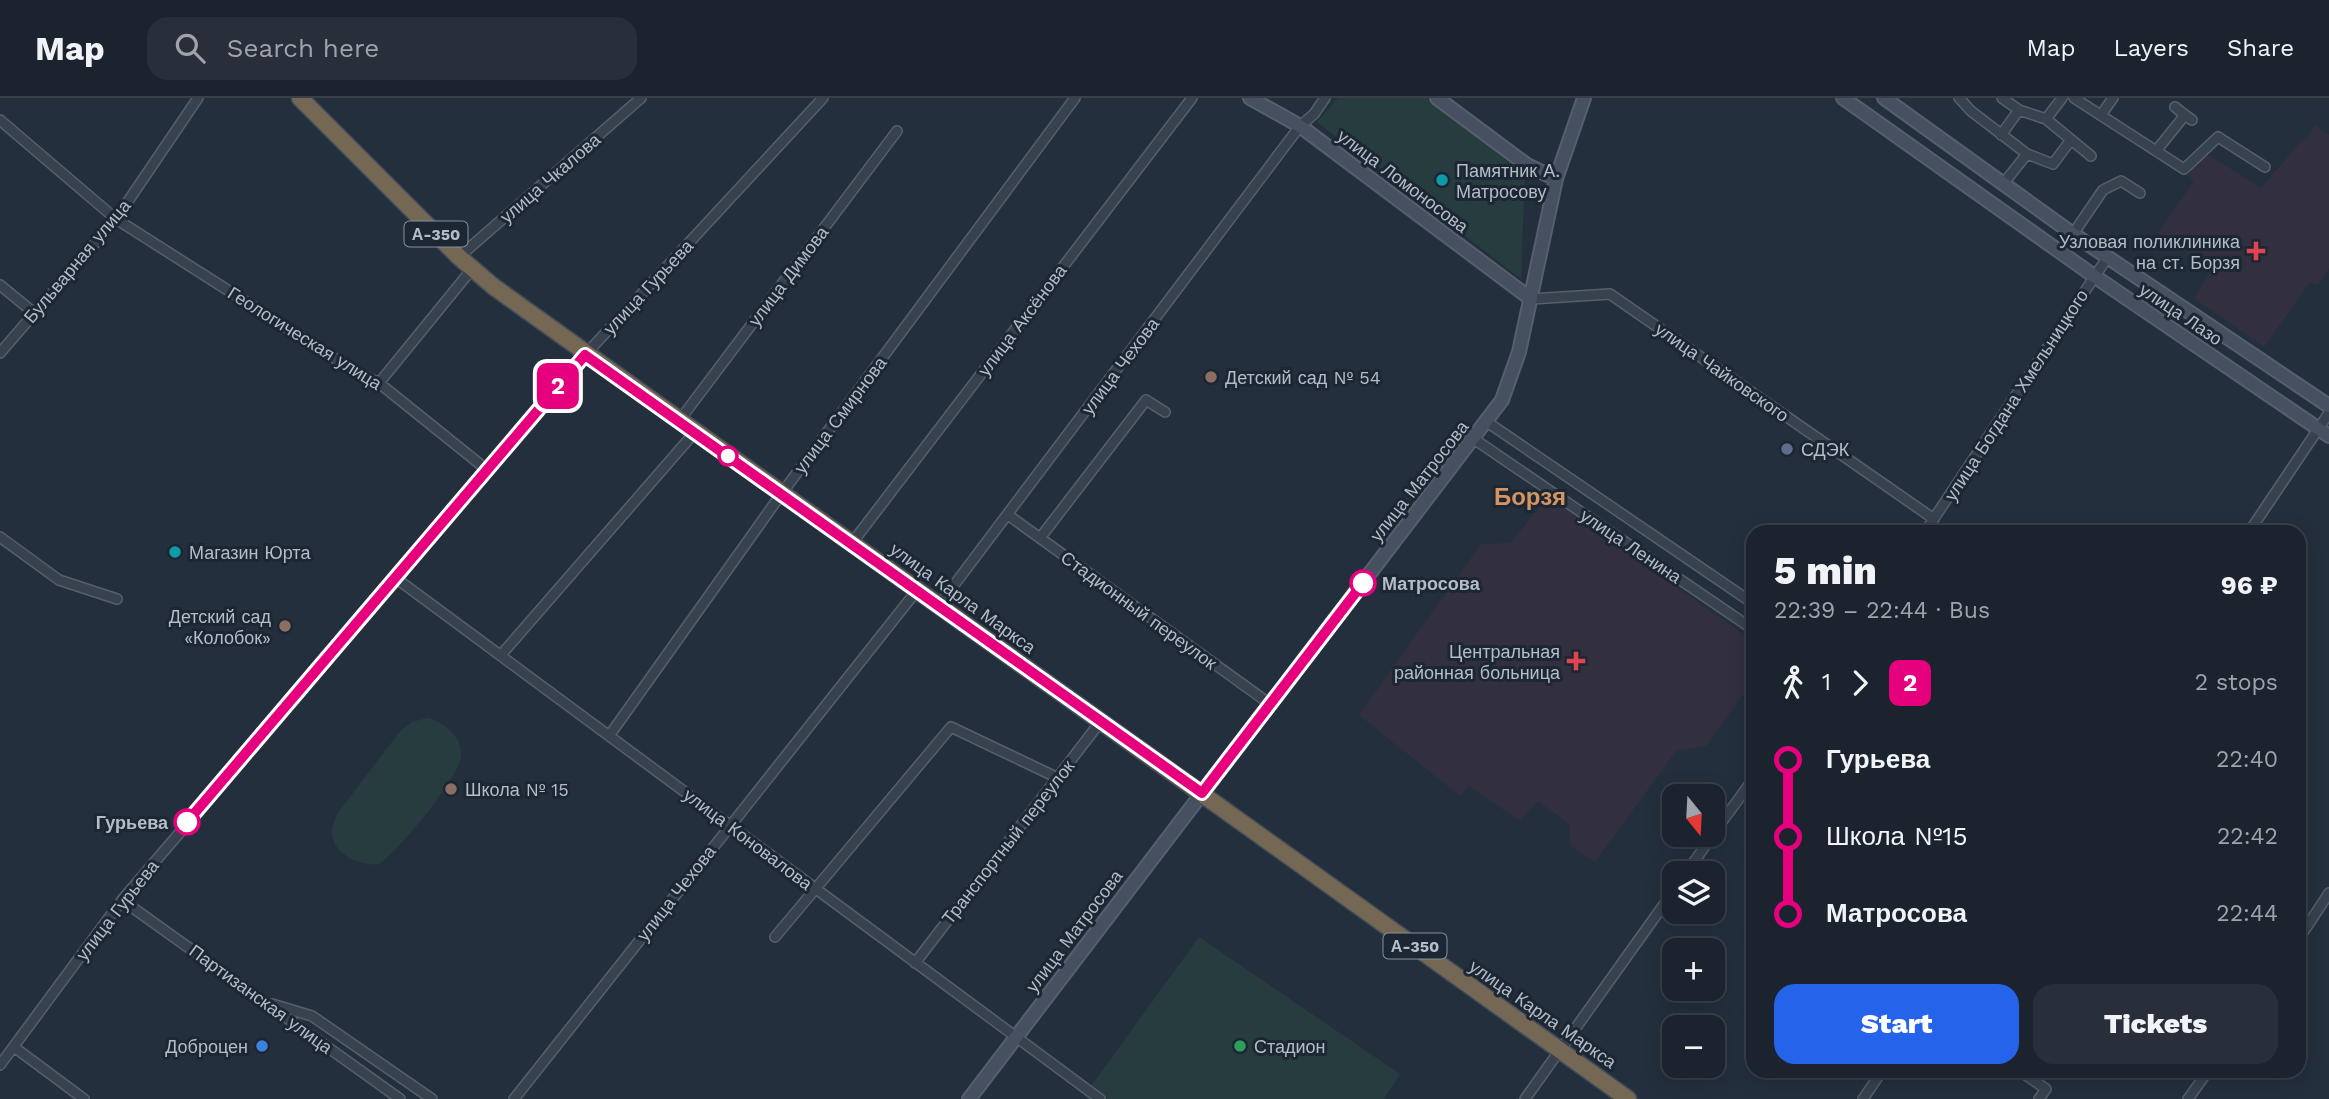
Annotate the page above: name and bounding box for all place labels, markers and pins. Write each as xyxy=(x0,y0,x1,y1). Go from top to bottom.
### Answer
place label: Памятник А. Матросову xyxy=(1456,160,1560,202)
marker: Памятник А. Матросову xyxy=(1434,172,1450,188)
place label: Узловая поликлиника на ст. Борзя xyxy=(2059,231,2241,273)
marker: Узловая поликлиника на ст. Борзя xyxy=(2246,241,2266,261)
place label: Детский сад № 54 xyxy=(1225,367,1381,388)
marker: Детский сад № 54 xyxy=(1203,369,1219,385)
place label: СДЭК xyxy=(1801,439,1850,460)
marker: СДЭК xyxy=(1779,441,1795,457)
unlabelled marker xyxy=(718,446,738,466)
place label: Магазин Юрта xyxy=(189,542,311,563)
marker: Магазин Юрта xyxy=(167,544,183,560)
marker: Матросова xyxy=(1350,570,1376,596)
place label: Матросова xyxy=(1382,573,1481,594)
place label: Детский сад «Колобок» xyxy=(169,606,271,648)
marker: Детский сад «Колобок» xyxy=(277,618,293,634)
place label: Центральная районная больница xyxy=(1394,641,1561,683)
marker: Центральная районная больница xyxy=(1566,651,1586,671)
place label: Школа № 15 xyxy=(465,779,569,800)
marker: Школа № 15 xyxy=(443,781,459,797)
marker: Гурьева xyxy=(174,809,200,835)
place label: Гурьева xyxy=(96,812,169,833)
place label: Доброцен xyxy=(165,1036,248,1057)
place label: Стадион xyxy=(1254,1036,1326,1057)
marker: Доброцен xyxy=(254,1038,270,1054)
marker: Стадион xyxy=(1232,1038,1248,1054)

